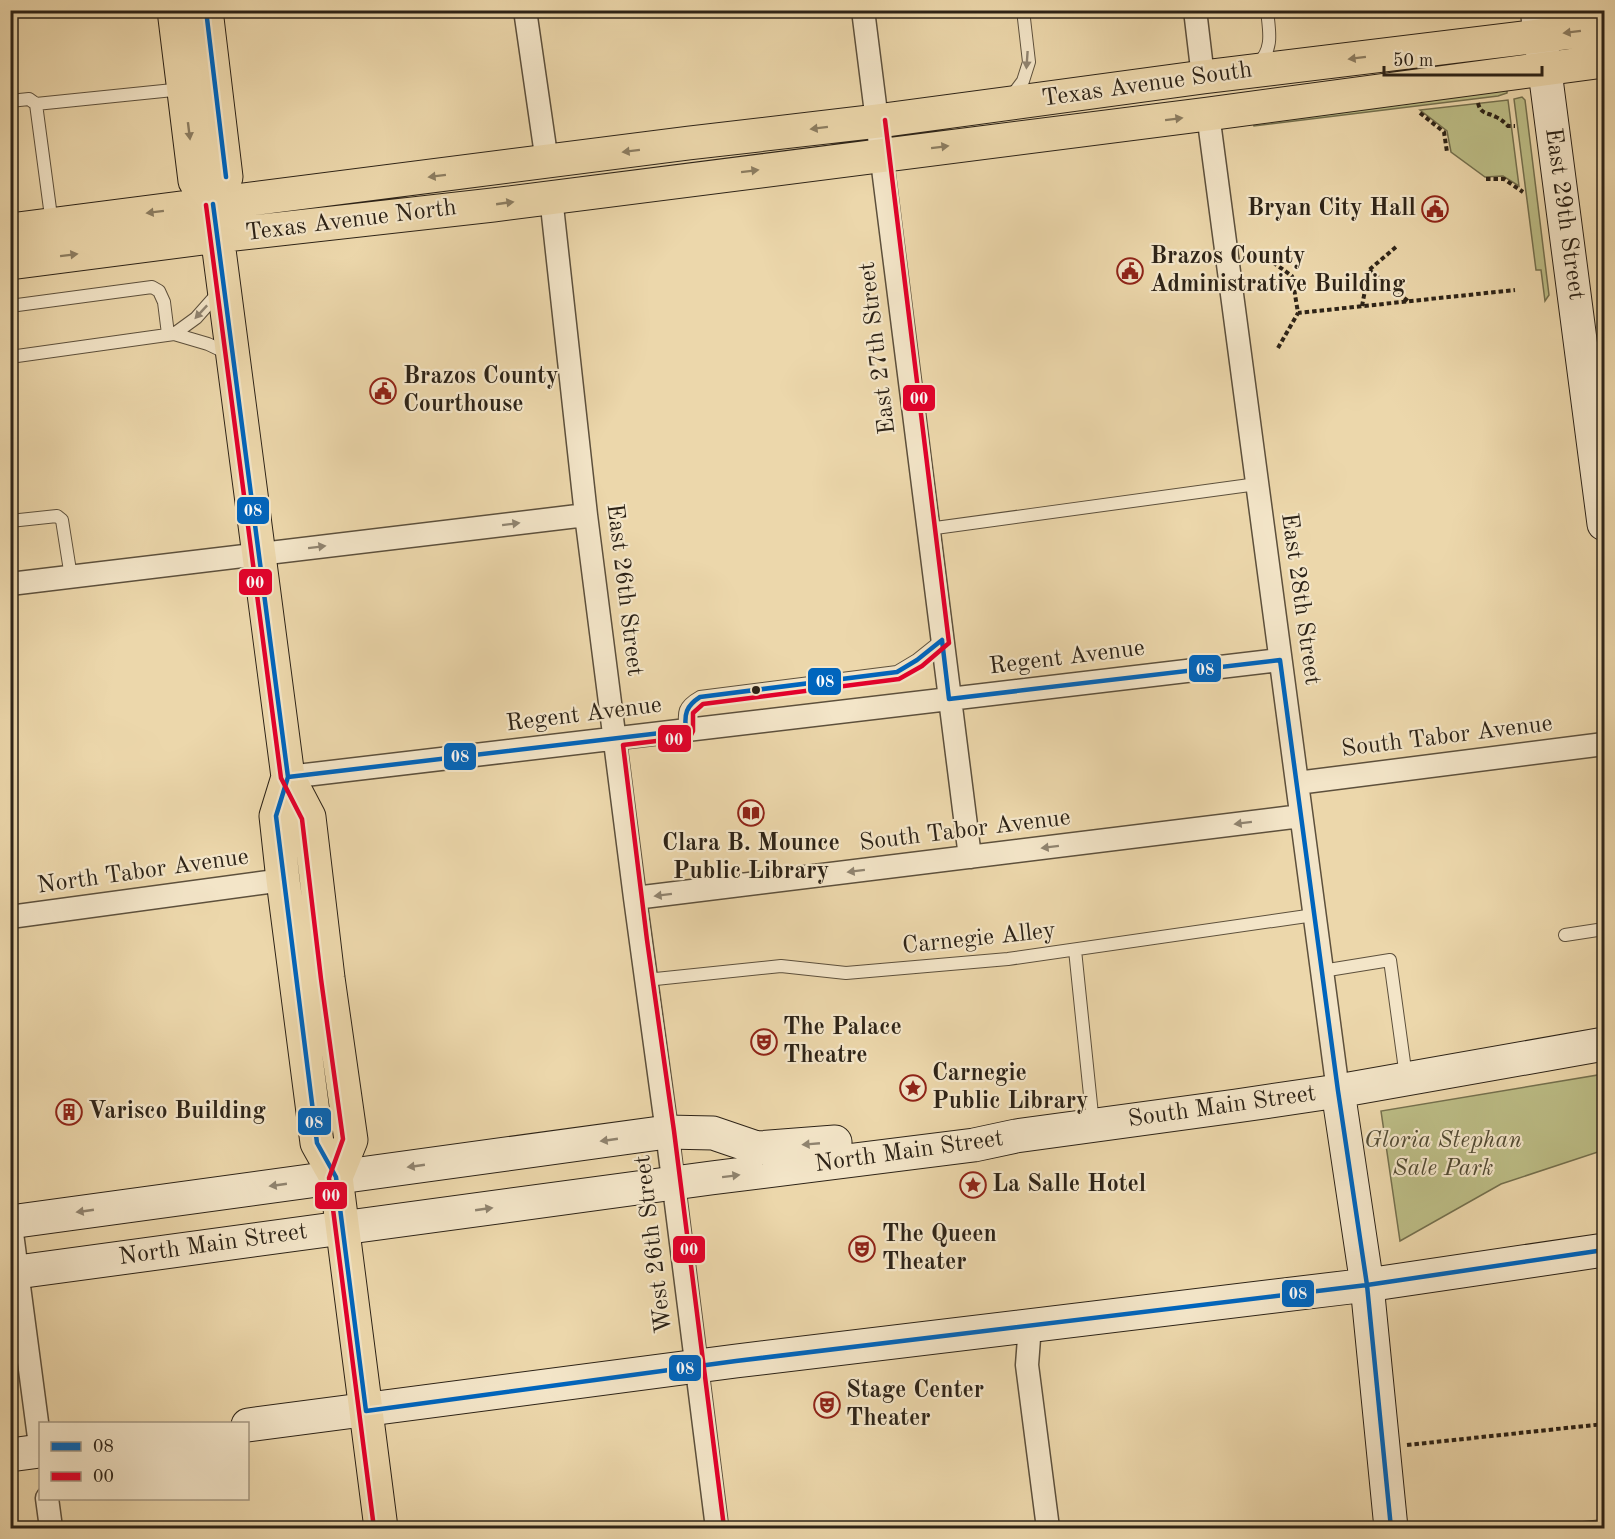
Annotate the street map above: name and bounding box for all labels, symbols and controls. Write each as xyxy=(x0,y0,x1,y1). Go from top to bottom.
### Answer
one-way arrow xyxy=(1563,27,1582,36)
scale bar xyxy=(1384,39,1542,77)
one-way arrow xyxy=(1022,51,1032,70)
text: 50 m xyxy=(1393,52,1433,70)
one-way arrow xyxy=(1347,53,1366,63)
street label: Texas Avenue South xyxy=(1040,58,1254,112)
one-way arrow xyxy=(1165,114,1184,123)
one-way arrow xyxy=(184,122,194,141)
one-way arrow xyxy=(810,123,829,132)
street label: East 29th Street xyxy=(1540,126,1588,302)
one-way arrow xyxy=(930,143,949,152)
one-way arrow xyxy=(621,146,640,155)
one-way arrow xyxy=(741,167,760,176)
one-way arrow xyxy=(428,171,447,180)
public building icon: Bryan City Hall xyxy=(1420,194,1450,224)
street label: Texas Avenue North xyxy=(244,196,458,246)
place label: Bryan City Hall xyxy=(1247,197,1416,221)
one-way arrow xyxy=(496,198,515,208)
one-way arrow xyxy=(146,207,165,216)
place label: Brazos County Administrative Building xyxy=(1150,245,1406,297)
one-way arrow xyxy=(59,251,78,260)
public building icon: Brazos County Administrative Building xyxy=(1115,256,1145,286)
street label: East 27th Street xyxy=(856,260,900,436)
one-way arrow xyxy=(194,304,208,319)
place label: Brazos County Courthouse xyxy=(403,365,559,417)
public building icon: Brazos County Courthouse xyxy=(368,376,398,406)
line badge: 00 xyxy=(902,384,936,412)
text: 00 xyxy=(910,392,928,408)
line badge: 08 xyxy=(236,496,270,525)
street label: East 26th Street xyxy=(602,502,646,678)
text: 08 xyxy=(244,504,262,520)
street label: East 28th Street xyxy=(1276,511,1324,687)
one-way arrow xyxy=(501,519,520,529)
one-way arrow xyxy=(308,543,327,552)
line badge: 00 xyxy=(238,568,273,596)
text: 00 xyxy=(246,576,264,592)
street label: Regent Avenue xyxy=(988,637,1146,679)
line badge: 08 xyxy=(1188,654,1222,683)
text: 08 xyxy=(1196,663,1214,679)
line badge: 08 xyxy=(807,667,842,696)
text: 08 xyxy=(816,675,834,691)
unlabelled marker xyxy=(750,684,762,696)
street label: Regent Avenue xyxy=(505,694,663,736)
street label: South Tabor Avenue xyxy=(1340,712,1554,762)
line badge: 00 xyxy=(657,724,692,753)
text: 00 xyxy=(665,733,683,749)
line badge: 08 xyxy=(443,742,477,771)
text: 08 xyxy=(451,750,469,766)
library icon: Clara B. Mounce Public Library xyxy=(736,798,766,828)
street label: South Tabor Avenue xyxy=(858,806,1072,856)
one-way arrow xyxy=(1234,818,1253,828)
place label: Clara B. Mounce Public Library xyxy=(662,832,840,884)
one-way arrow xyxy=(1040,843,1059,852)
street label: North Tabor Avenue xyxy=(36,845,250,899)
one-way arrow xyxy=(847,866,866,876)
one-way arrow xyxy=(653,890,672,899)
street label: Carnegie Alley xyxy=(901,919,1057,959)
place label: The Palace Theatre xyxy=(783,1016,902,1068)
theatre icon: The Palace Theatre xyxy=(749,1027,779,1057)
place label: Carnegie Public Library xyxy=(932,1062,1089,1114)
place icon: Carnegie Public Library xyxy=(898,1073,928,1103)
street label: South Main Street xyxy=(1126,1082,1318,1132)
building icon: Varisco Building xyxy=(54,1097,84,1127)
place label: Varisco Building xyxy=(88,1100,266,1124)
line badge: 08 xyxy=(297,1107,332,1136)
text: 08 xyxy=(305,1116,323,1132)
street label: North Main Street xyxy=(813,1127,1005,1177)
park label: Gloria Stephan Sale Park xyxy=(1364,1129,1522,1181)
one-way arrow xyxy=(600,1135,619,1144)
one-way arrow xyxy=(802,1139,821,1148)
street label: West 26th Street xyxy=(631,1153,677,1335)
one-way arrow xyxy=(407,1161,426,1170)
place icon: La Salle Hotel xyxy=(958,1170,988,1200)
one-way arrow xyxy=(722,1171,741,1181)
place label: La Salle Hotel xyxy=(992,1173,1146,1197)
one-way arrow xyxy=(269,1180,288,1189)
line badge: 00 xyxy=(314,1181,348,1210)
text: 00 xyxy=(322,1189,340,1205)
one-way arrow xyxy=(475,1204,494,1214)
one-way arrow xyxy=(75,1207,94,1216)
street label: North Main Street xyxy=(117,1220,309,1270)
place label: The Queen Theater xyxy=(882,1223,997,1275)
theatre icon: The Queen Theater xyxy=(847,1234,877,1264)
line badge: 00 xyxy=(672,1235,706,1264)
text: 00 xyxy=(680,1243,698,1259)
line badge: 08 xyxy=(1281,1279,1315,1308)
text: 08 xyxy=(1289,1287,1307,1303)
line badge: 08 xyxy=(668,1354,702,1382)
text: 08 xyxy=(676,1362,694,1378)
place label: Stage Center Theater xyxy=(846,1379,984,1431)
theatre icon: Stage Center Theater xyxy=(812,1390,842,1420)
legend xyxy=(39,1422,249,1500)
text: 08 xyxy=(93,1438,114,1456)
text: 00 xyxy=(93,1468,114,1486)

